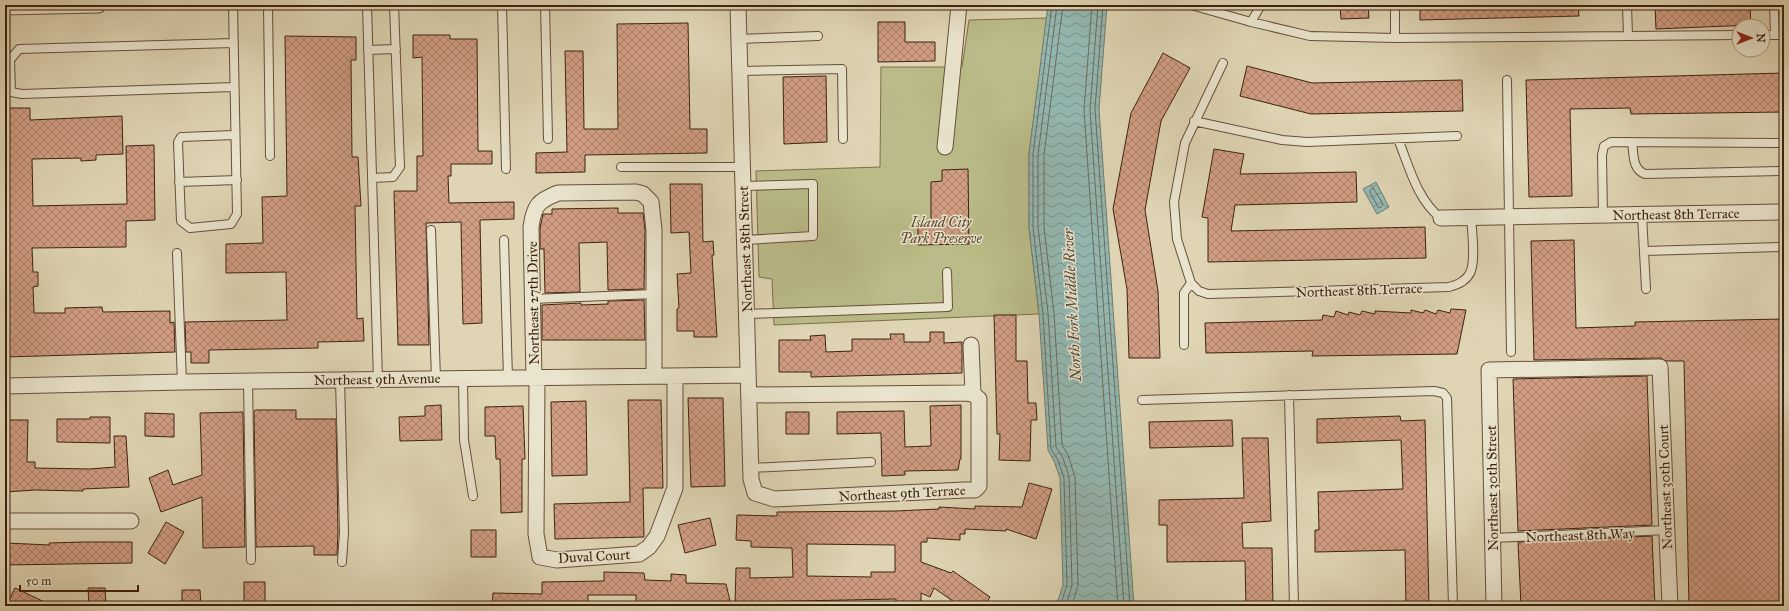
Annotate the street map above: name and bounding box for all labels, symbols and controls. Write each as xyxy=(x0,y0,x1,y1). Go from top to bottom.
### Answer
north arrow xyxy=(1731,18,1771,58)
text: N xyxy=(1754,33,1767,43)
street label: Northeast 28th Street xyxy=(735,185,756,312)
street label: Northeast 8th Terrace xyxy=(1612,205,1740,224)
park label: Island City Park Preserve xyxy=(900,214,983,247)
water label: North Fork Middle River xyxy=(1059,227,1085,383)
street label: Northeast 27th Drive xyxy=(524,241,543,365)
street label: Northeast 8th Terrace xyxy=(1295,280,1423,301)
street label: Northeast 9th Avenue xyxy=(313,370,441,389)
street label: Northeast 30th Court xyxy=(1655,424,1676,550)
street label: Northeast 30th Street xyxy=(1483,425,1502,551)
street label: Northeast 9th Terrace xyxy=(838,482,966,505)
street label: Northeast 8th Way xyxy=(1525,525,1636,546)
street label: Duval Court xyxy=(558,546,631,567)
scale bar xyxy=(20,567,138,593)
text: 50 m xyxy=(26,574,51,588)

